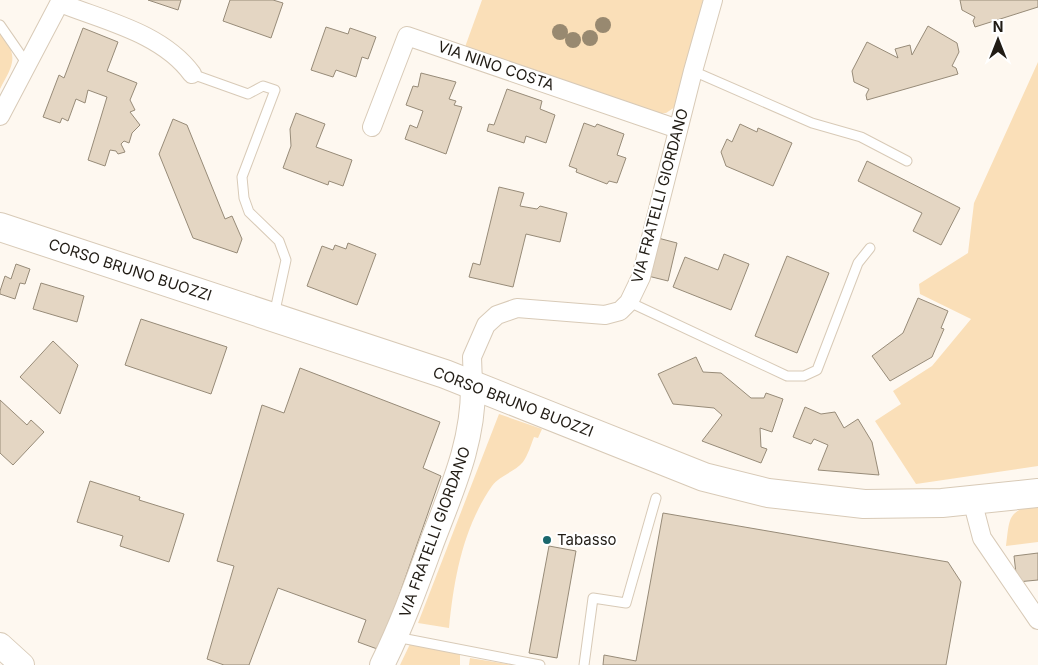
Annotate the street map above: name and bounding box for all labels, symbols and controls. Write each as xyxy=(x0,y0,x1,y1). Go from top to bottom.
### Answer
north arrow xyxy=(973,15,1023,65)
text: N xyxy=(993,18,1003,35)
street label: VIA NINO COSTA xyxy=(435,37,557,94)
street label: VIA FRATELLI GIORDANO xyxy=(627,106,692,285)
street label: CORSO BRUNO BUOZZI xyxy=(46,234,214,305)
street label: CORSO BRUNO BUOZZI xyxy=(430,362,596,441)
street label: VIA FRATELLI GIORDANO xyxy=(395,444,474,620)
place label: Tabasso xyxy=(557,530,617,549)
marker: Tabasso xyxy=(541,534,553,546)

